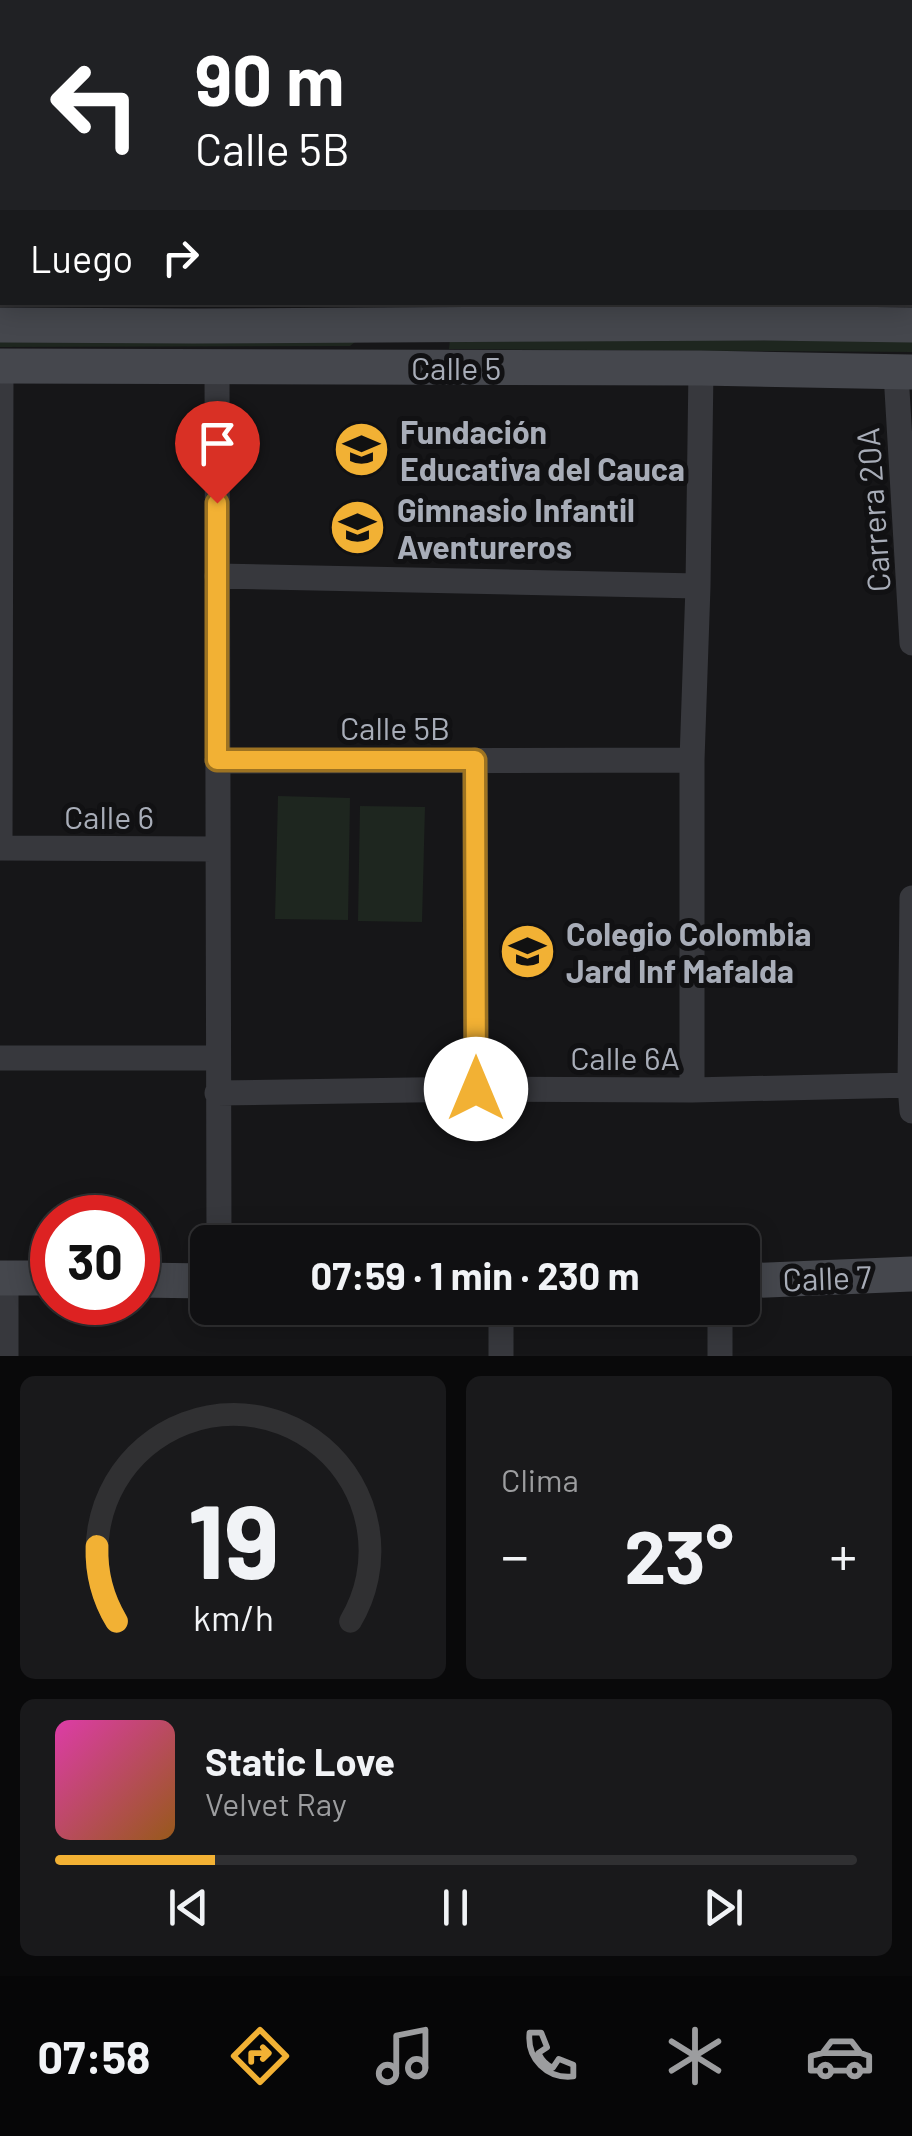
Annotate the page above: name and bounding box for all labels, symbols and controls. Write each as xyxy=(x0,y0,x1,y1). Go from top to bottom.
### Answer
text: 90 m xyxy=(195,36,345,120)
icon: left xyxy=(30,40,160,170)
text: Calle 5B xyxy=(195,121,350,175)
icon: right xyxy=(153,230,208,285)
text: Luego xyxy=(30,235,133,281)
street label: Calle 5 xyxy=(411,348,501,386)
pin xyxy=(175,401,260,504)
place label: Fundación Educativa del Cauca xyxy=(400,412,685,487)
icon: arrive xyxy=(190,416,245,471)
school or university icon: Fundación Educativa del Cauca xyxy=(331,419,391,479)
street label: Carrera 20A xyxy=(847,427,897,593)
place label: Gimnasio Infantil Aventureros xyxy=(397,490,635,565)
school or university icon: Gimnasio Infantil Aventureros xyxy=(328,497,388,557)
street label: Calle 5B xyxy=(340,708,450,746)
street label: Calle 6 xyxy=(64,797,154,835)
place label: Colegio Colombia Jard Inf Mafalda xyxy=(566,914,811,989)
school or university icon: Colegio Colombia Jard Inf Mafalda xyxy=(497,921,557,981)
position arrow xyxy=(424,1037,528,1141)
street label: Calle 6A xyxy=(570,1038,680,1076)
speed limit sign: 30 xyxy=(30,1195,160,1325)
text: 07:59 · 1 min · 230 m xyxy=(311,1252,639,1298)
street label: Calle 7 xyxy=(782,1256,872,1298)
text: Clima xyxy=(501,1460,579,1498)
text: 19 xyxy=(187,1475,279,1600)
text: 23° xyxy=(624,1509,734,1599)
text: − xyxy=(501,1521,529,1587)
text: + xyxy=(829,1521,857,1587)
text: km/h xyxy=(193,1595,273,1638)
text: Static Love xyxy=(205,1738,395,1784)
text: Velvet Ray xyxy=(205,1784,347,1822)
icon: previous xyxy=(161,1880,216,1935)
icon: pause xyxy=(428,1880,483,1935)
icon: next xyxy=(696,1880,751,1935)
icon: directions xyxy=(225,2021,295,2091)
icon: music xyxy=(370,2021,440,2091)
icon: phone xyxy=(515,2021,585,2091)
icon: climate xyxy=(660,2021,730,2091)
icon: car xyxy=(805,2021,875,2091)
text: 07:58 xyxy=(37,2029,150,2083)

